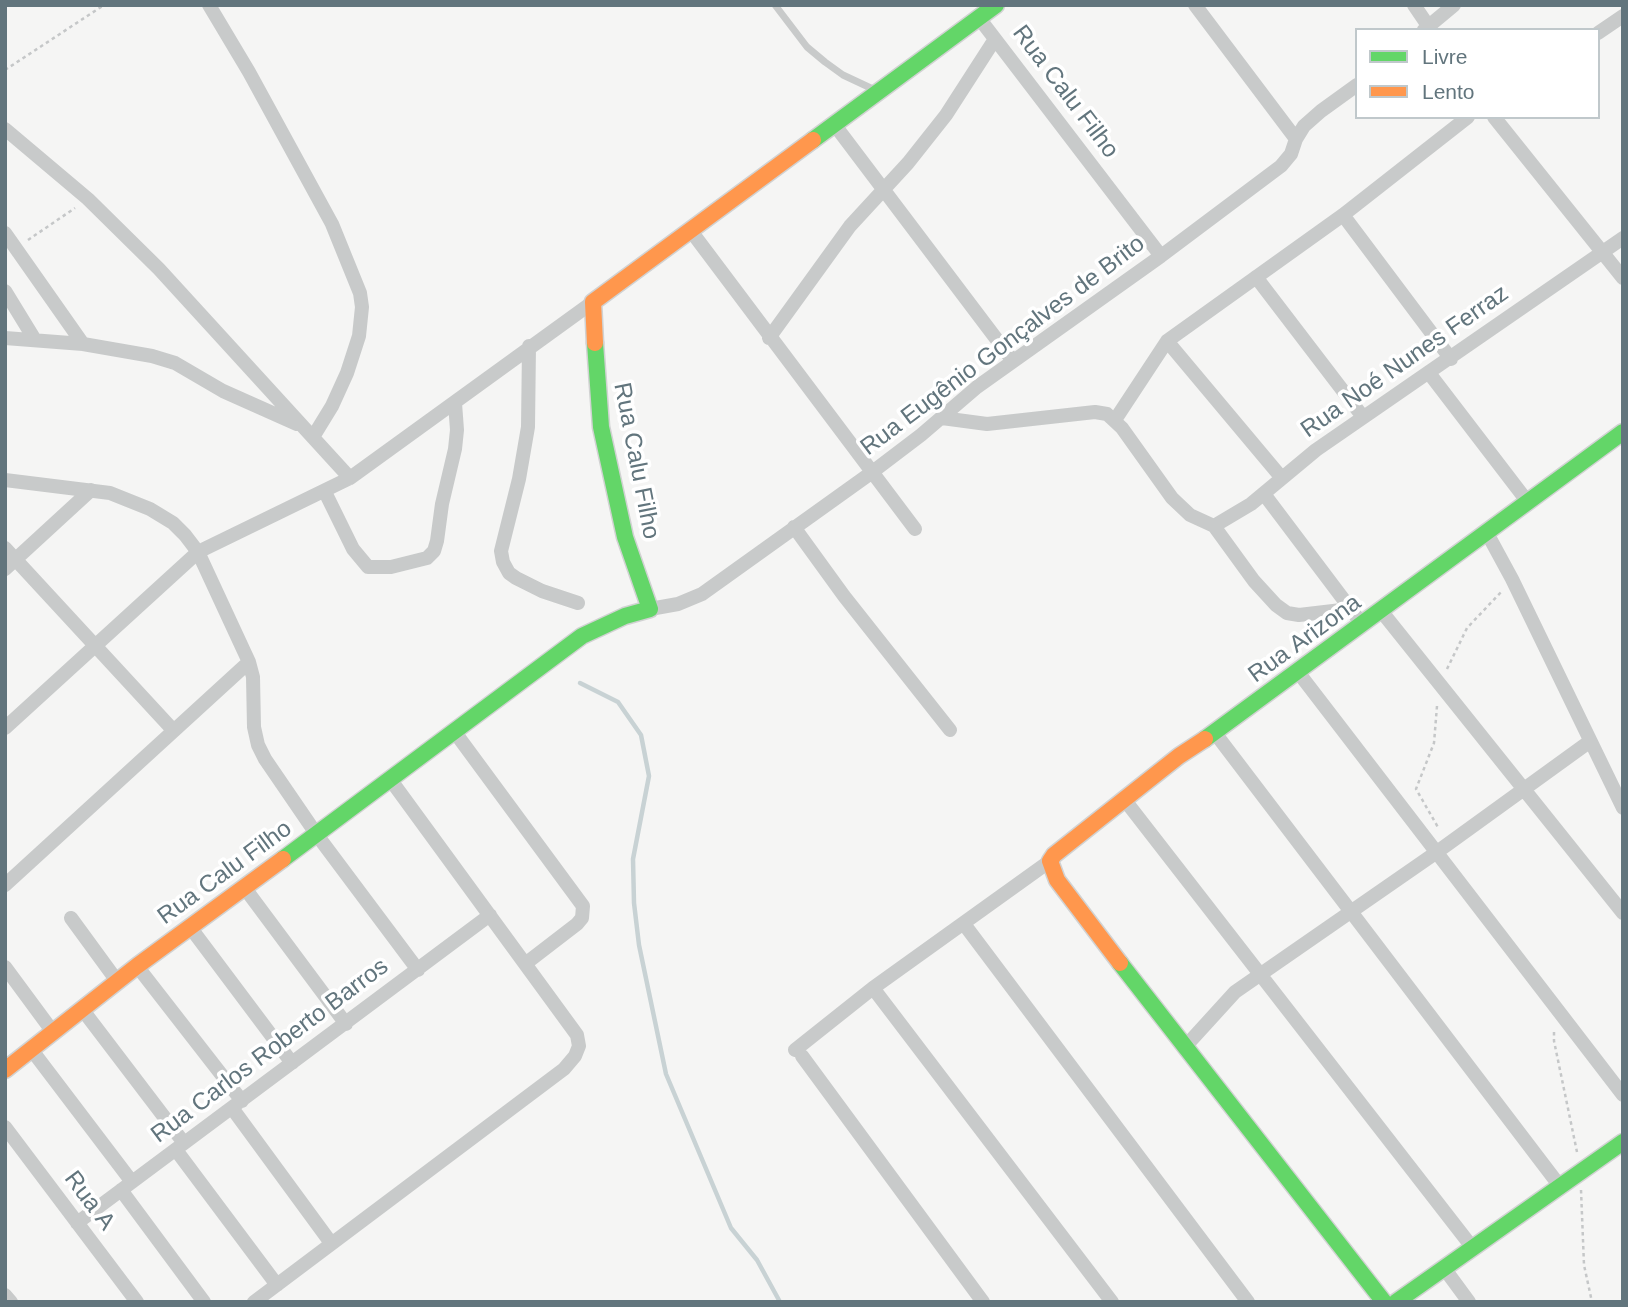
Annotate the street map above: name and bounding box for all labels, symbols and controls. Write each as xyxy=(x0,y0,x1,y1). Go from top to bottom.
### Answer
street label: Rua Calu Filho xyxy=(1006,20,1124,164)
legend xyxy=(1355,28,1600,119)
text: Livre xyxy=(1422,45,1468,68)
text: Lento xyxy=(1422,80,1475,103)
street label: Rua Eugênio Gonçalves de Brito xyxy=(855,230,1151,462)
street label: Rua Noé Nunes Ferraz xyxy=(1296,279,1514,445)
street label: Rua Calu Filho xyxy=(607,380,665,542)
street label: Rua Arizona xyxy=(1243,589,1367,689)
street label: Rua Calu Filho xyxy=(152,815,298,931)
street label: Rua Carlos Roberto Barros xyxy=(146,952,394,1150)
street label: Rua A xyxy=(57,1166,121,1236)

